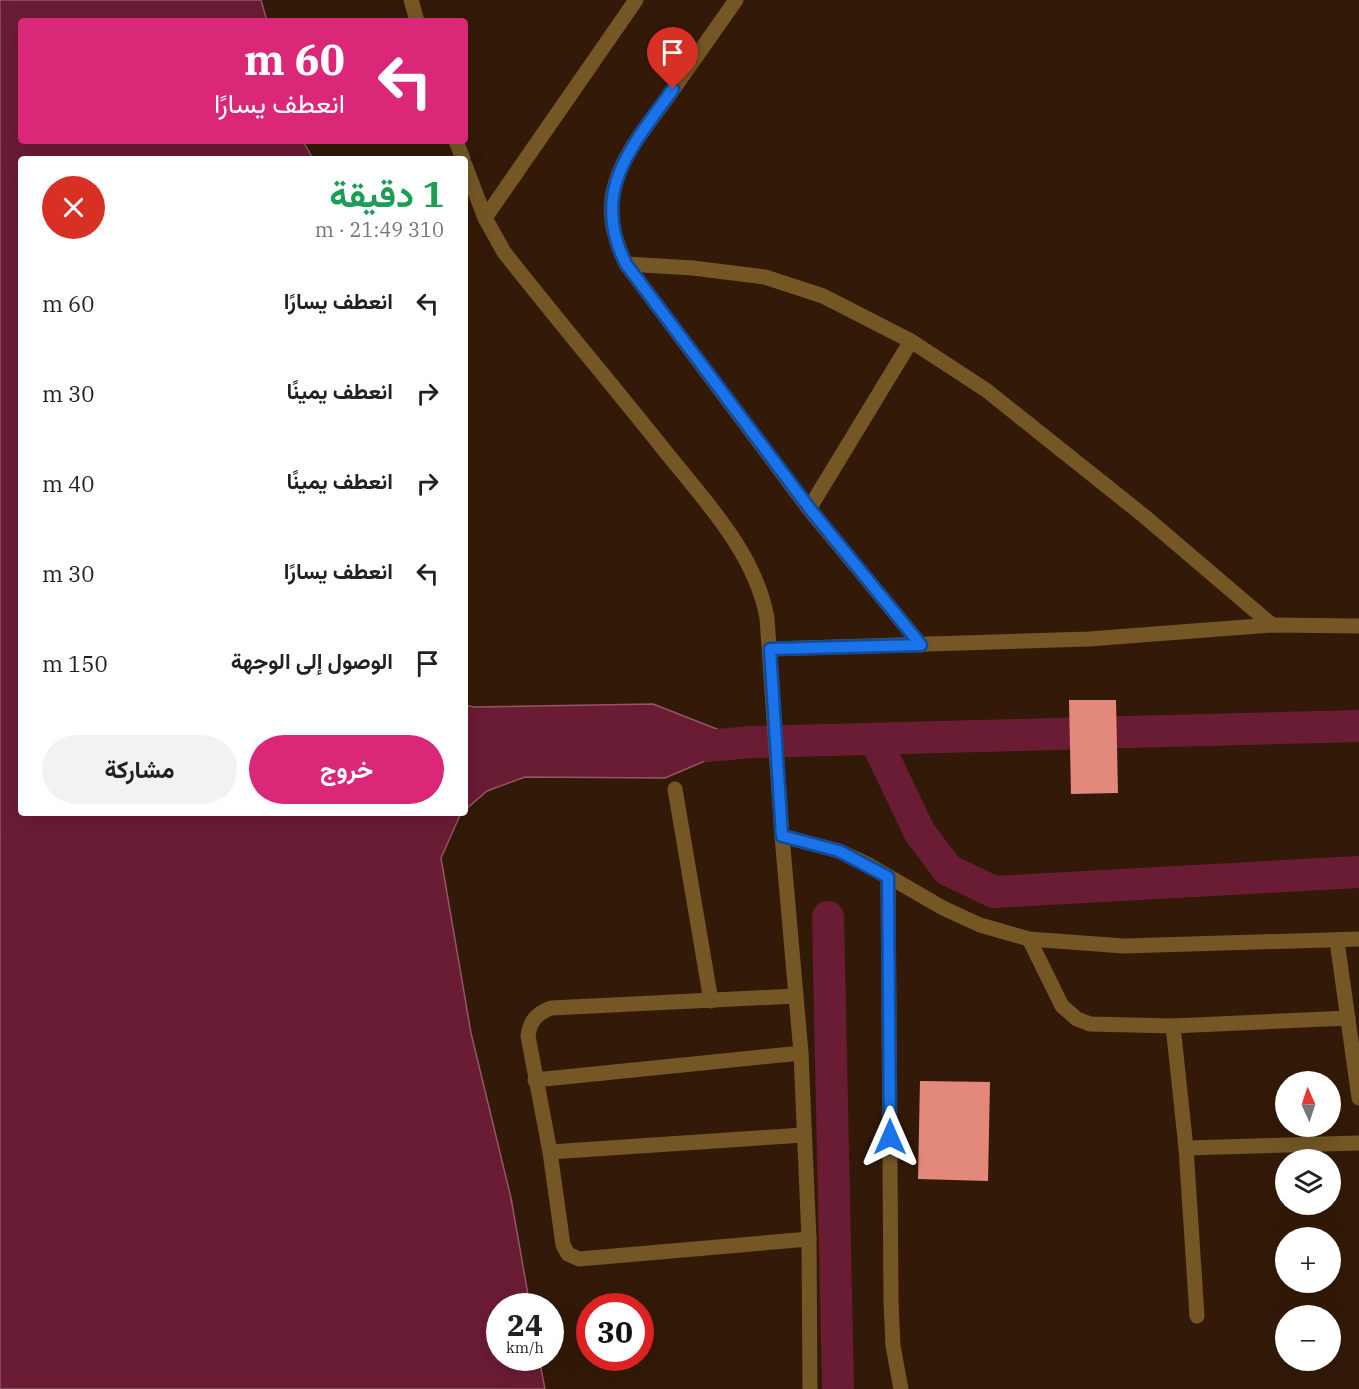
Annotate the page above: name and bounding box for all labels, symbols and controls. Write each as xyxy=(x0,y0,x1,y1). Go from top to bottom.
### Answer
pin xyxy=(647,27,698,89)
text: 60 m xyxy=(244,32,345,87)
icon: arrive xyxy=(656,36,689,69)
icon: left xyxy=(366,42,444,120)
text: انعطف يسارًا xyxy=(214,85,345,120)
text: 1 دقيقة xyxy=(329,170,444,217)
button: close xyxy=(42,176,105,239)
text: 310 m · 21:49 xyxy=(315,216,444,243)
text: انعطف يسارًا xyxy=(284,286,393,315)
icon: left xyxy=(411,287,444,320)
text: 60 m xyxy=(42,289,94,318)
text: انعطف يمينًا xyxy=(287,376,393,405)
icon: right xyxy=(411,377,444,410)
text: 30 m xyxy=(42,379,94,408)
text: انعطف يمينًا xyxy=(287,466,393,495)
icon: right xyxy=(411,467,444,500)
text: 40 m xyxy=(42,469,94,498)
text: انعطف يسارًا xyxy=(284,556,393,585)
icon: left xyxy=(411,557,444,590)
text: 30 m xyxy=(42,559,94,588)
text: الوصول إلى الوجهة xyxy=(231,646,393,675)
icon: arrive xyxy=(411,647,444,680)
text: 150 m xyxy=(42,649,108,678)
button: مشاركة xyxy=(42,735,237,804)
button: خروج xyxy=(249,735,444,804)
north arrow xyxy=(1275,1071,1341,1137)
map controls xyxy=(1275,1071,1341,1371)
position arrow xyxy=(858,1105,922,1169)
button: layers xyxy=(1275,1149,1341,1215)
button: + xyxy=(1275,1227,1341,1293)
speed limit sign: 30 xyxy=(576,1293,654,1371)
text: 24 xyxy=(507,1305,543,1344)
button: − xyxy=(1275,1305,1341,1371)
text: km/h xyxy=(506,1338,544,1357)

